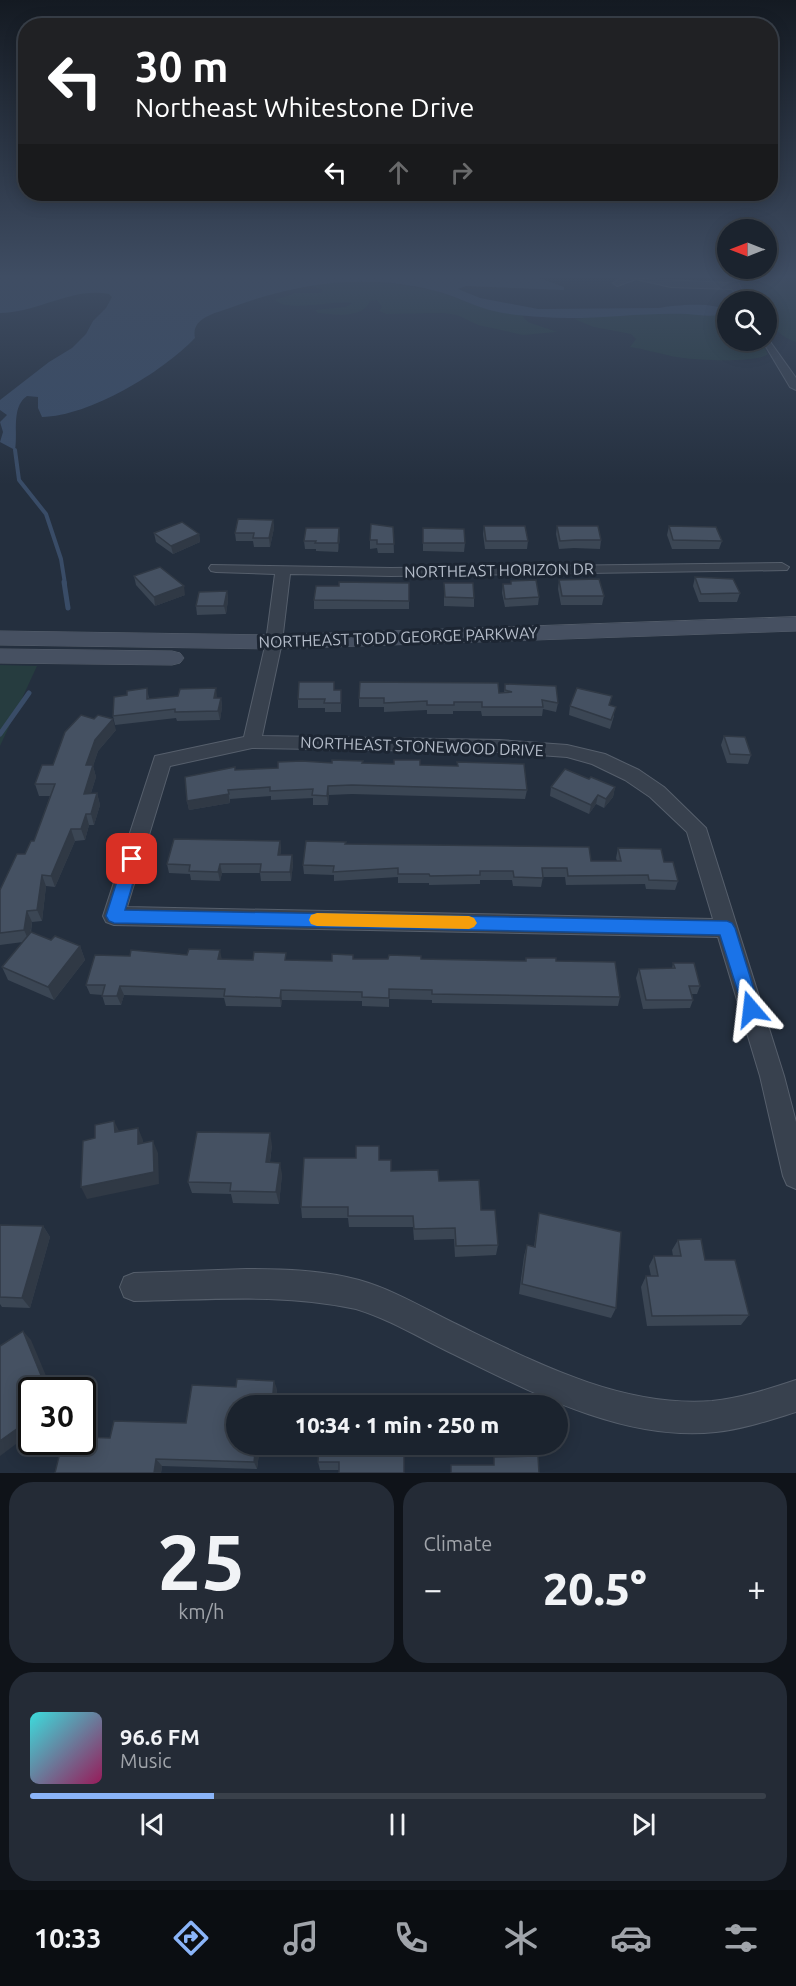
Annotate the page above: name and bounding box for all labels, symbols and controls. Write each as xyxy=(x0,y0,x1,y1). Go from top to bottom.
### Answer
icon: left xyxy=(36,42,114,120)
text: 30 m xyxy=(135,43,229,90)
text: Northeast Whitestone Drive xyxy=(135,92,474,122)
icon: left xyxy=(319,156,352,189)
icon: ahead xyxy=(382,156,415,189)
icon: right xyxy=(445,156,478,189)
north arrow xyxy=(717,219,777,279)
map controls xyxy=(717,219,777,351)
button: search xyxy=(717,291,777,351)
street label: NORTHEAST HORIZON DR xyxy=(404,559,594,581)
street label: NORTHEAST TODD GEORGE PARKWAY xyxy=(258,623,539,651)
street label: NORTHEAST STONEWOOD DRIVE xyxy=(300,733,544,759)
pin xyxy=(106,833,157,884)
icon: arrive xyxy=(115,842,148,875)
position arrow xyxy=(719,977,783,1041)
speed limit sign: 30 xyxy=(18,1377,96,1455)
text: 10:34 · 1 min · 250 m xyxy=(295,1412,499,1437)
text: 25 xyxy=(157,1517,245,1605)
text: Climate xyxy=(424,1532,492,1555)
text: 20.5° xyxy=(543,1563,647,1614)
text: − xyxy=(424,1570,442,1607)
text: + xyxy=(747,1570,766,1607)
text: km/h xyxy=(178,1600,224,1623)
text: 96.6 FM xyxy=(120,1724,200,1749)
text: Music xyxy=(120,1749,172,1772)
icon: previous xyxy=(136,1808,169,1841)
icon: pause xyxy=(381,1808,414,1841)
icon: next xyxy=(627,1808,660,1841)
icon: directions xyxy=(170,1917,212,1959)
icon: music xyxy=(280,1917,322,1959)
icon: phone xyxy=(390,1917,432,1959)
icon: climate xyxy=(500,1917,542,1959)
icon: car xyxy=(610,1917,652,1959)
icon: filters xyxy=(720,1917,762,1959)
text: 10:33 xyxy=(34,1923,102,1953)

